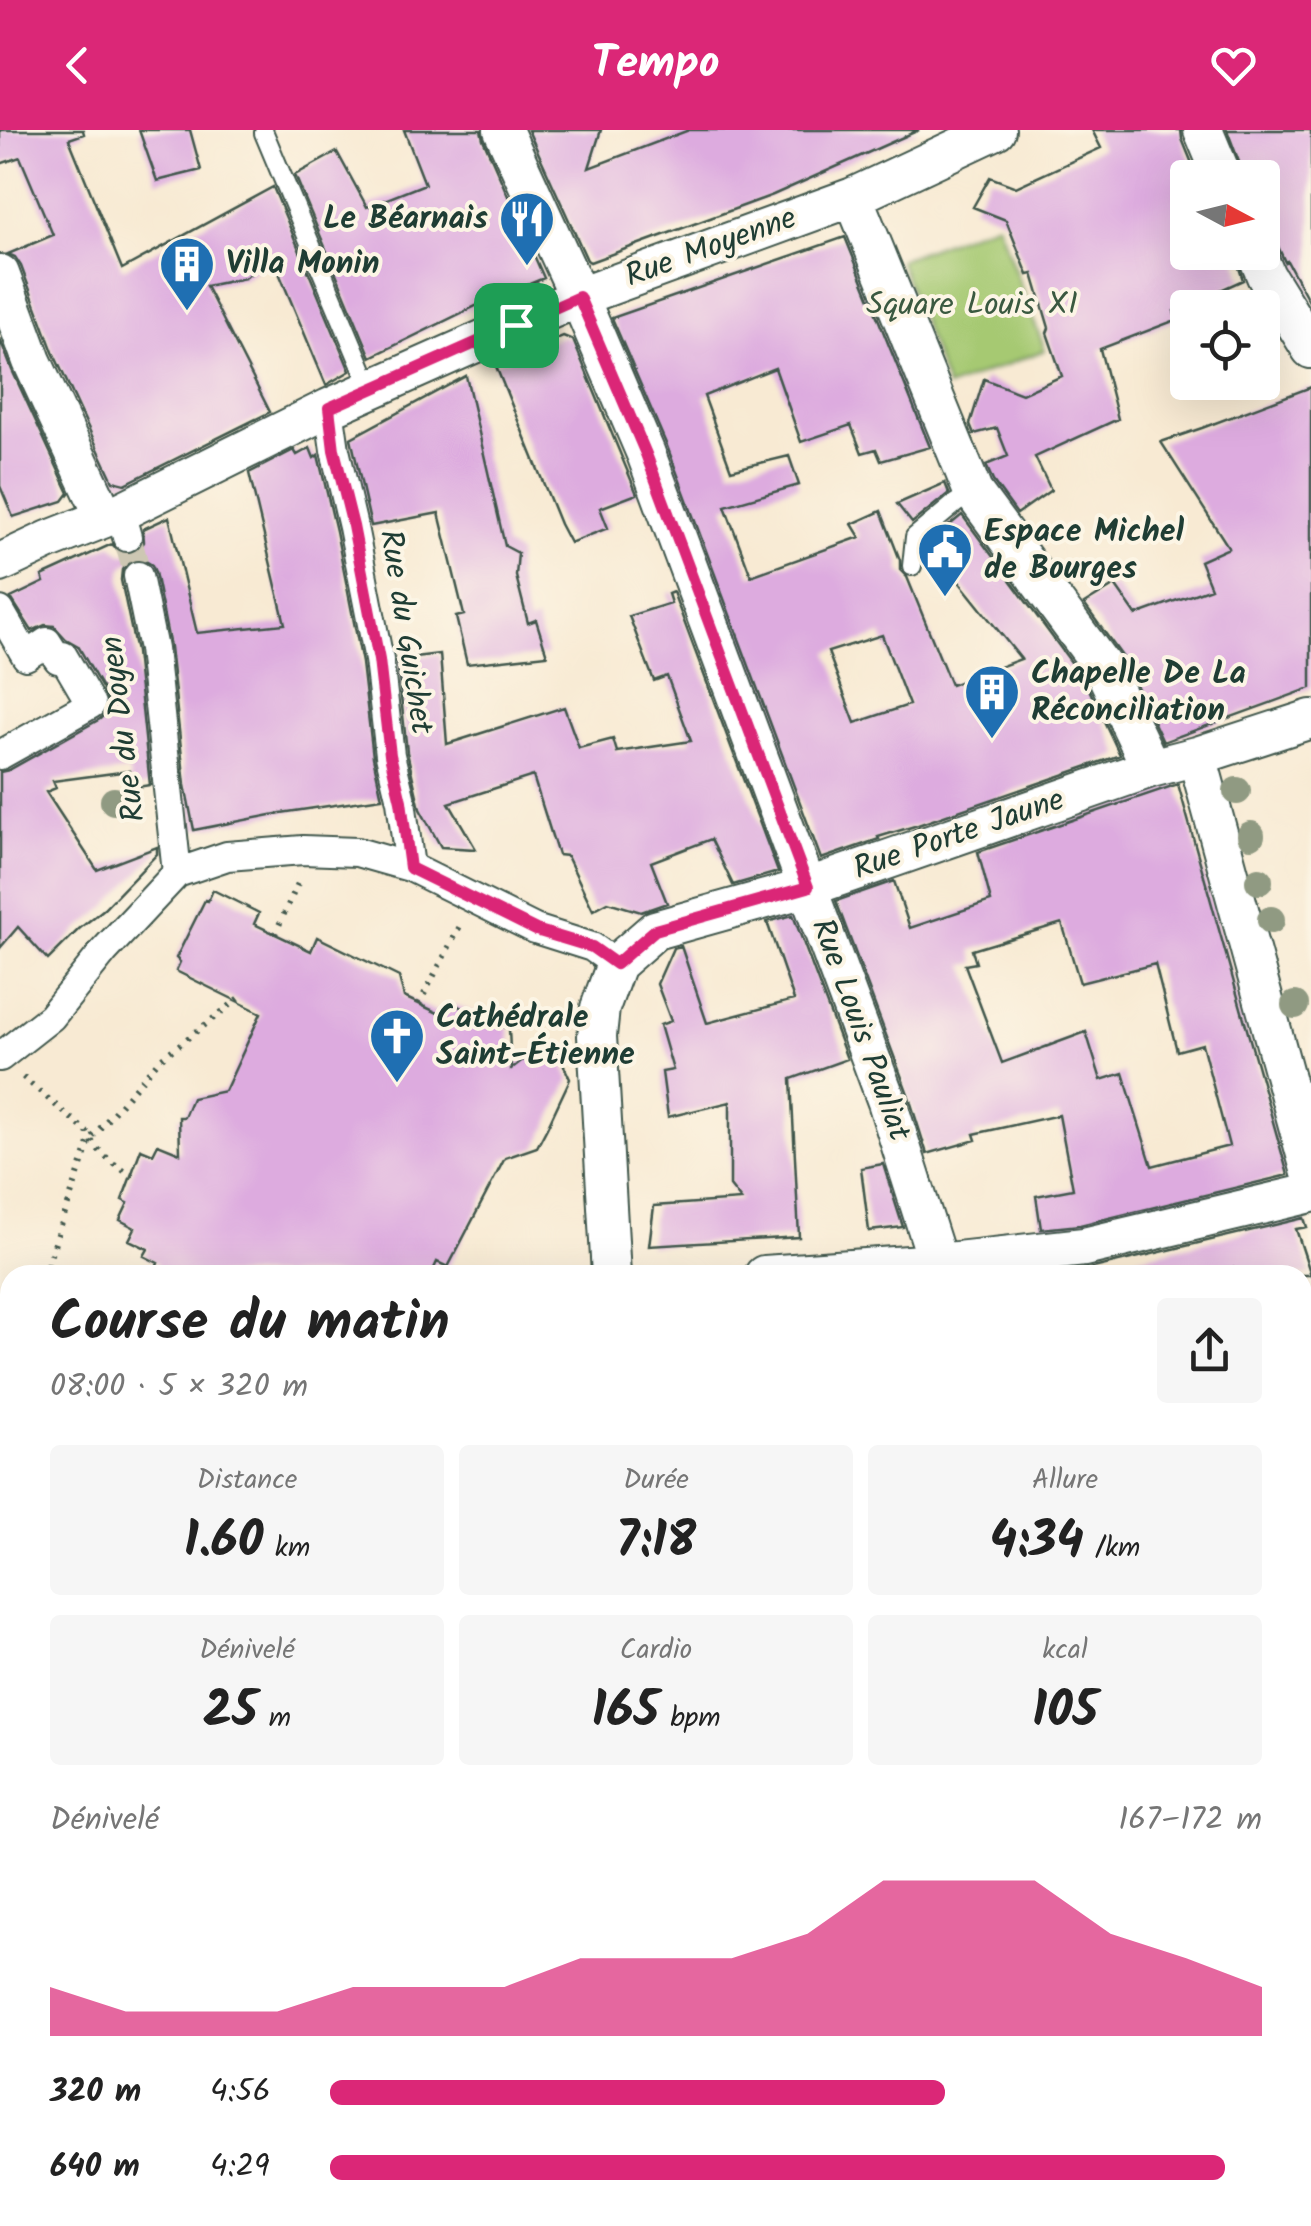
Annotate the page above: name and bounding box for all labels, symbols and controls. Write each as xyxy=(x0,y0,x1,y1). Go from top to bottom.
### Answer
text: Tempo xyxy=(591,29,720,101)
icon: back xyxy=(50,38,105,93)
icon: heart xyxy=(1206,38,1261,93)
north arrow xyxy=(1170,160,1280,270)
map controls xyxy=(1170,160,1280,400)
restaurant icon: Le Béarnais xyxy=(497,189,557,268)
street label: Rue Moyenne xyxy=(618,193,804,303)
place label: Le Béarnais xyxy=(323,194,488,245)
building icon: Villa Monin xyxy=(157,234,217,313)
place label: Villa Monin xyxy=(226,239,380,290)
park label: Square Louis XI xyxy=(866,280,1078,331)
pin xyxy=(474,283,559,368)
button: locate xyxy=(1170,290,1280,400)
icon: arrive xyxy=(489,298,544,353)
place label: Espace Michel de Bourges xyxy=(984,507,1184,595)
public building icon: Espace Michel de Bourges xyxy=(915,520,975,599)
street label: Rue du Guichet xyxy=(364,526,446,738)
street label: Rue du Doyen xyxy=(87,633,161,825)
place label: Chapelle De La Réconciliation xyxy=(1031,649,1246,737)
building icon: Chapelle De La Réconciliation xyxy=(962,662,1022,741)
street label: Rue Porte Jaune xyxy=(847,775,1071,895)
street label: Rue Louis Pauliat xyxy=(796,912,924,1149)
place label: Cathédrale Saint-Étienne xyxy=(436,993,635,1081)
church icon: Cathédrale Saint-Étienne xyxy=(367,1006,427,1085)
text: Course du matin xyxy=(50,1281,450,1368)
button: share xyxy=(1157,1298,1262,1403)
text: 08:00 · 5 × 320 m xyxy=(50,1362,308,1413)
text: Distance xyxy=(197,1458,297,1503)
text: Durée xyxy=(623,1458,689,1503)
text: Allure xyxy=(1032,1458,1098,1503)
text: 1.60 xyxy=(184,1503,264,1583)
text: 7:18 xyxy=(616,1503,696,1583)
text: 4:34 xyxy=(990,1503,1084,1583)
text: km xyxy=(264,1526,310,1571)
text: /km xyxy=(1084,1526,1140,1571)
text: Dénivelé xyxy=(199,1628,295,1673)
text: Cardio xyxy=(620,1628,692,1673)
text: kcal xyxy=(1042,1628,1088,1673)
text: 25 xyxy=(203,1673,257,1753)
text: 165 xyxy=(591,1673,659,1753)
text: 105 xyxy=(1032,1673,1098,1753)
text: m xyxy=(257,1696,291,1741)
text: bpm xyxy=(659,1696,721,1741)
text: Dénivelé xyxy=(50,1795,159,1846)
text: 167–172 m xyxy=(1118,1795,1262,1846)
text: 320 m xyxy=(50,2067,141,2118)
text: 4:56 xyxy=(210,2067,270,2118)
text: 640 m xyxy=(50,2142,140,2193)
text: 4:29 xyxy=(210,2142,270,2193)

